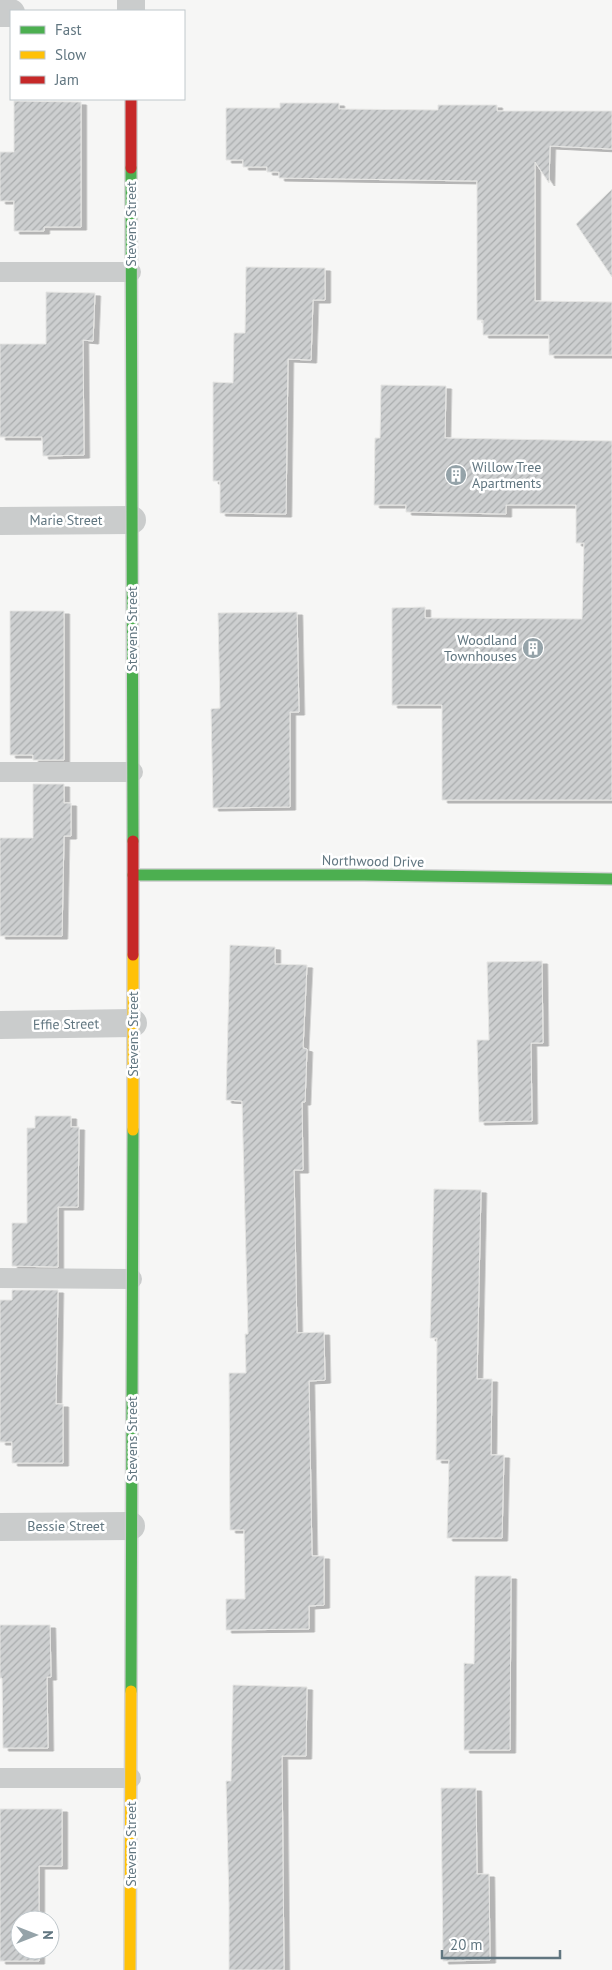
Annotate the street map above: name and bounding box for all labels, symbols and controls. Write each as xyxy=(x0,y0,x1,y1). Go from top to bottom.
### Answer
legend xyxy=(10,10,185,100)
text: Fast xyxy=(55,20,82,39)
text: Slow xyxy=(55,45,86,64)
text: Jam xyxy=(54,70,79,89)
street label: Stevens Street xyxy=(122,181,140,267)
place label: Willow Tree Apartments xyxy=(472,458,542,492)
building icon: Willow Tree Apartments xyxy=(444,463,468,487)
street label: Marie Street xyxy=(29,511,103,529)
street label: Stevens Street xyxy=(123,586,141,672)
place label: Woodland Townhouses xyxy=(444,631,517,665)
building icon: Woodland Townhouses xyxy=(521,636,545,660)
street label: Northwood Drive xyxy=(322,851,424,871)
street label: Stevens Street xyxy=(124,991,142,1077)
street label: Effie Street xyxy=(33,1014,99,1034)
street label: Stevens Street xyxy=(123,1396,141,1482)
street label: Bessie Street xyxy=(27,1517,105,1535)
street label: Stevens Street xyxy=(122,1801,140,1887)
north arrow xyxy=(10,1910,60,1960)
scale bar xyxy=(442,1928,560,1960)
text: N xyxy=(39,1930,57,1940)
text: 20 m xyxy=(450,1935,483,1954)

